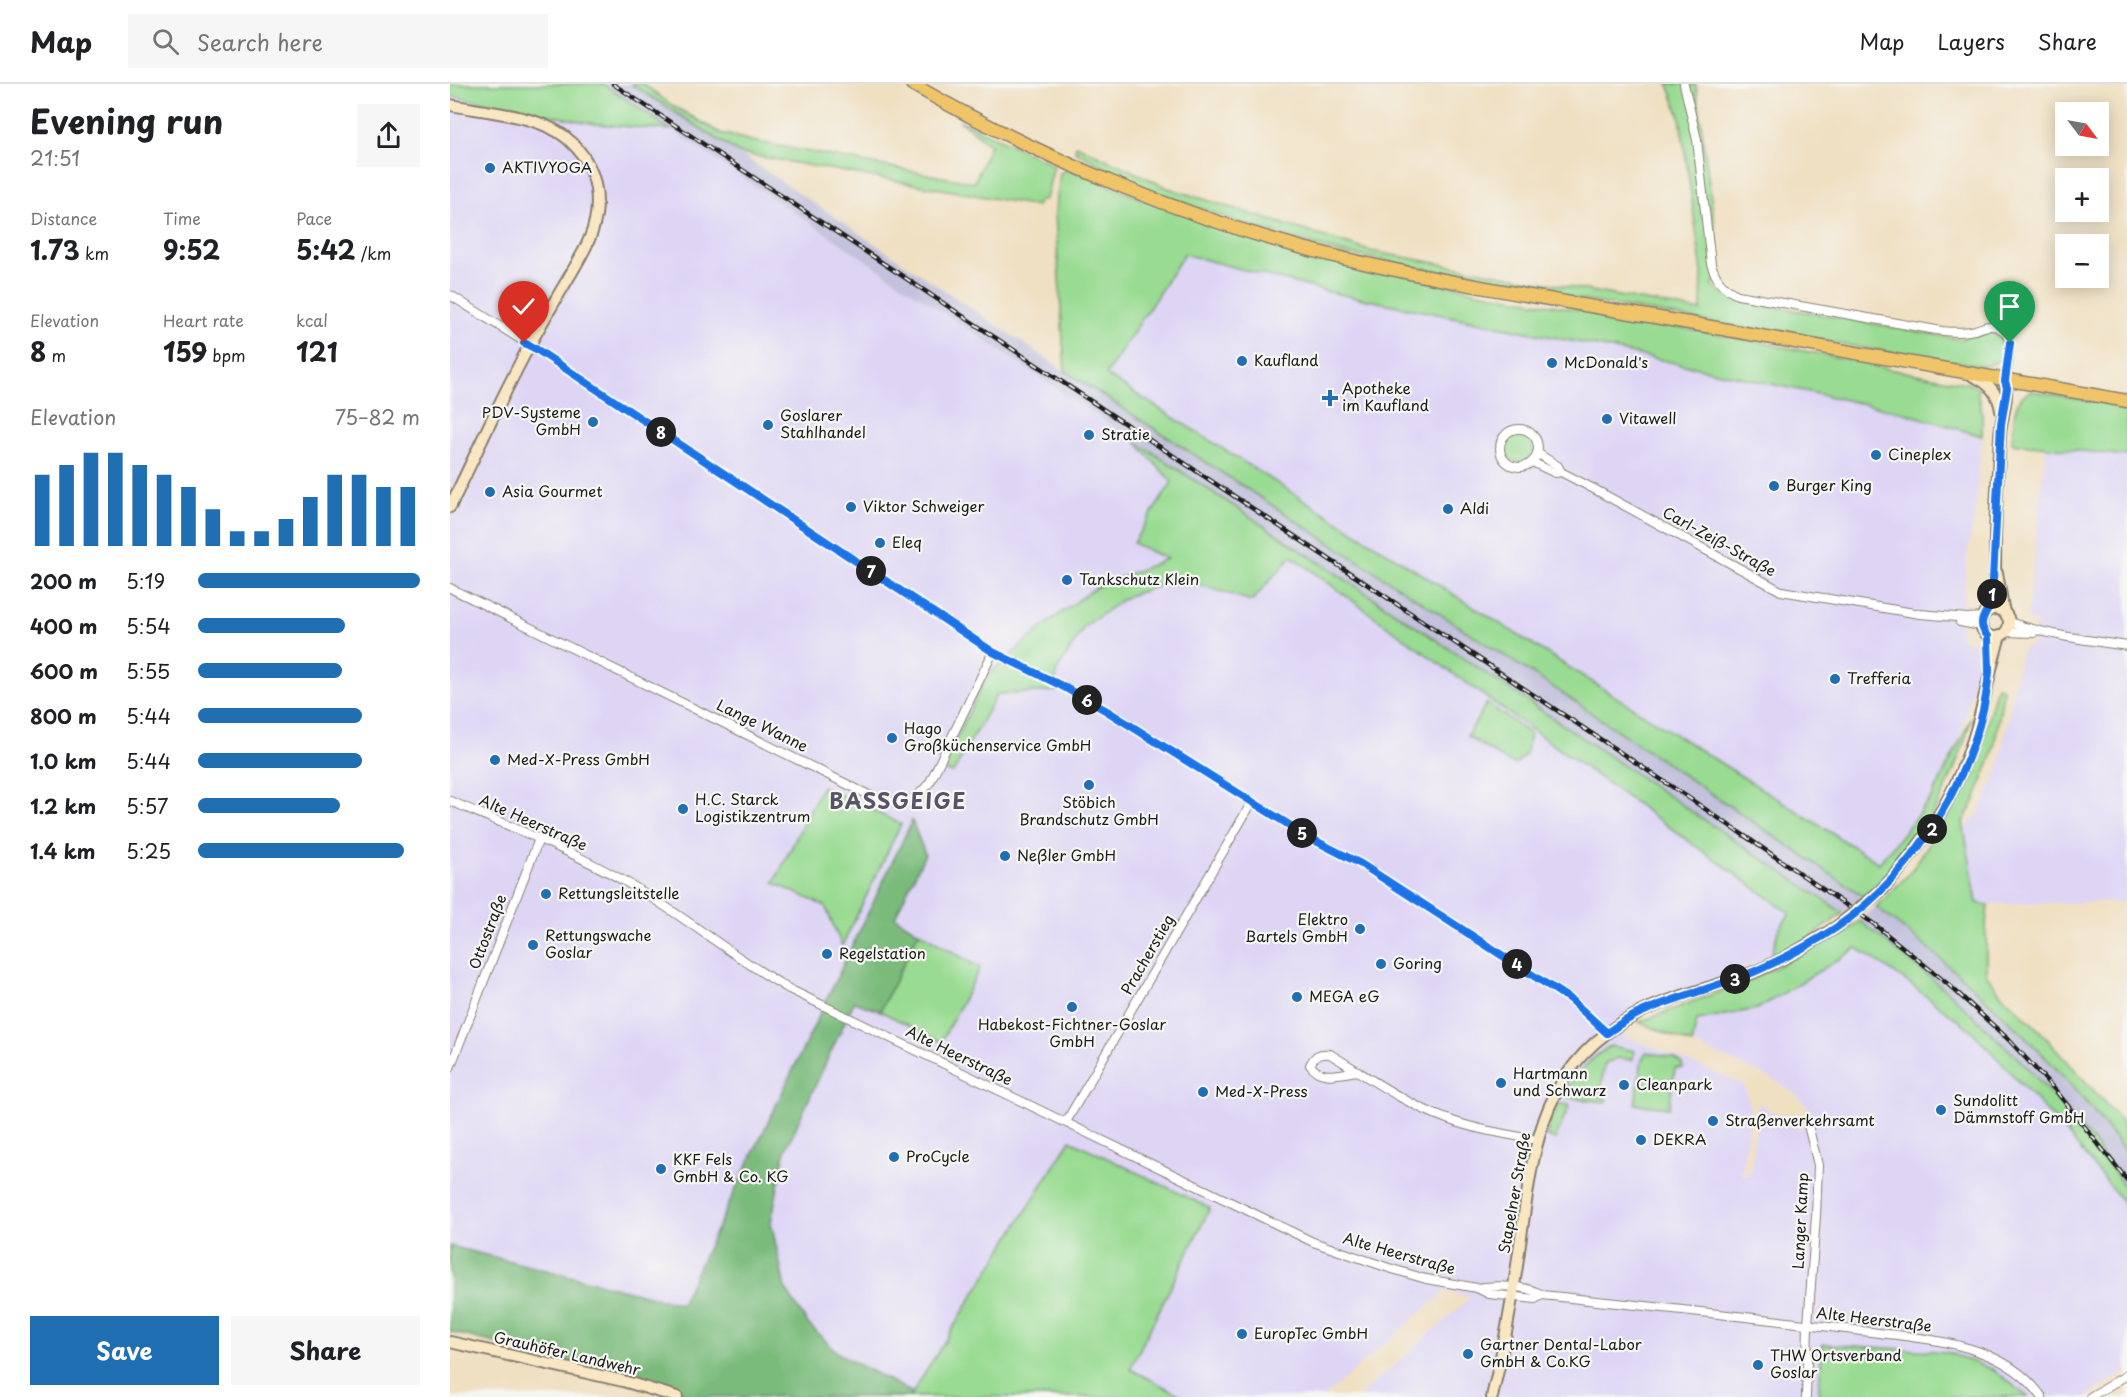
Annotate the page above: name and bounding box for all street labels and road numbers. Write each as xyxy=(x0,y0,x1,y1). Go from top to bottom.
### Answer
street label: Carl-Zeiß-Straße xyxy=(1659,500,1781,581)
street label: Lange Wanne xyxy=(713,693,812,757)
street label: Alte Heerstraße xyxy=(476,788,591,856)
street label: Ottostraße xyxy=(462,891,511,972)
street label: Pracherstieg xyxy=(1114,910,1179,999)
street label: Alte Heerstraße xyxy=(903,1019,1017,1090)
street label: Stapelner Straße xyxy=(1492,1130,1536,1255)
street label: Langer Kamp xyxy=(1785,1172,1814,1270)
street label: Alte Heerstraße xyxy=(1341,1226,1458,1280)
street label: Alte Heerstraße xyxy=(1815,1300,1933,1337)
street label: Grauhöfer Landwehr xyxy=(492,1324,644,1381)

